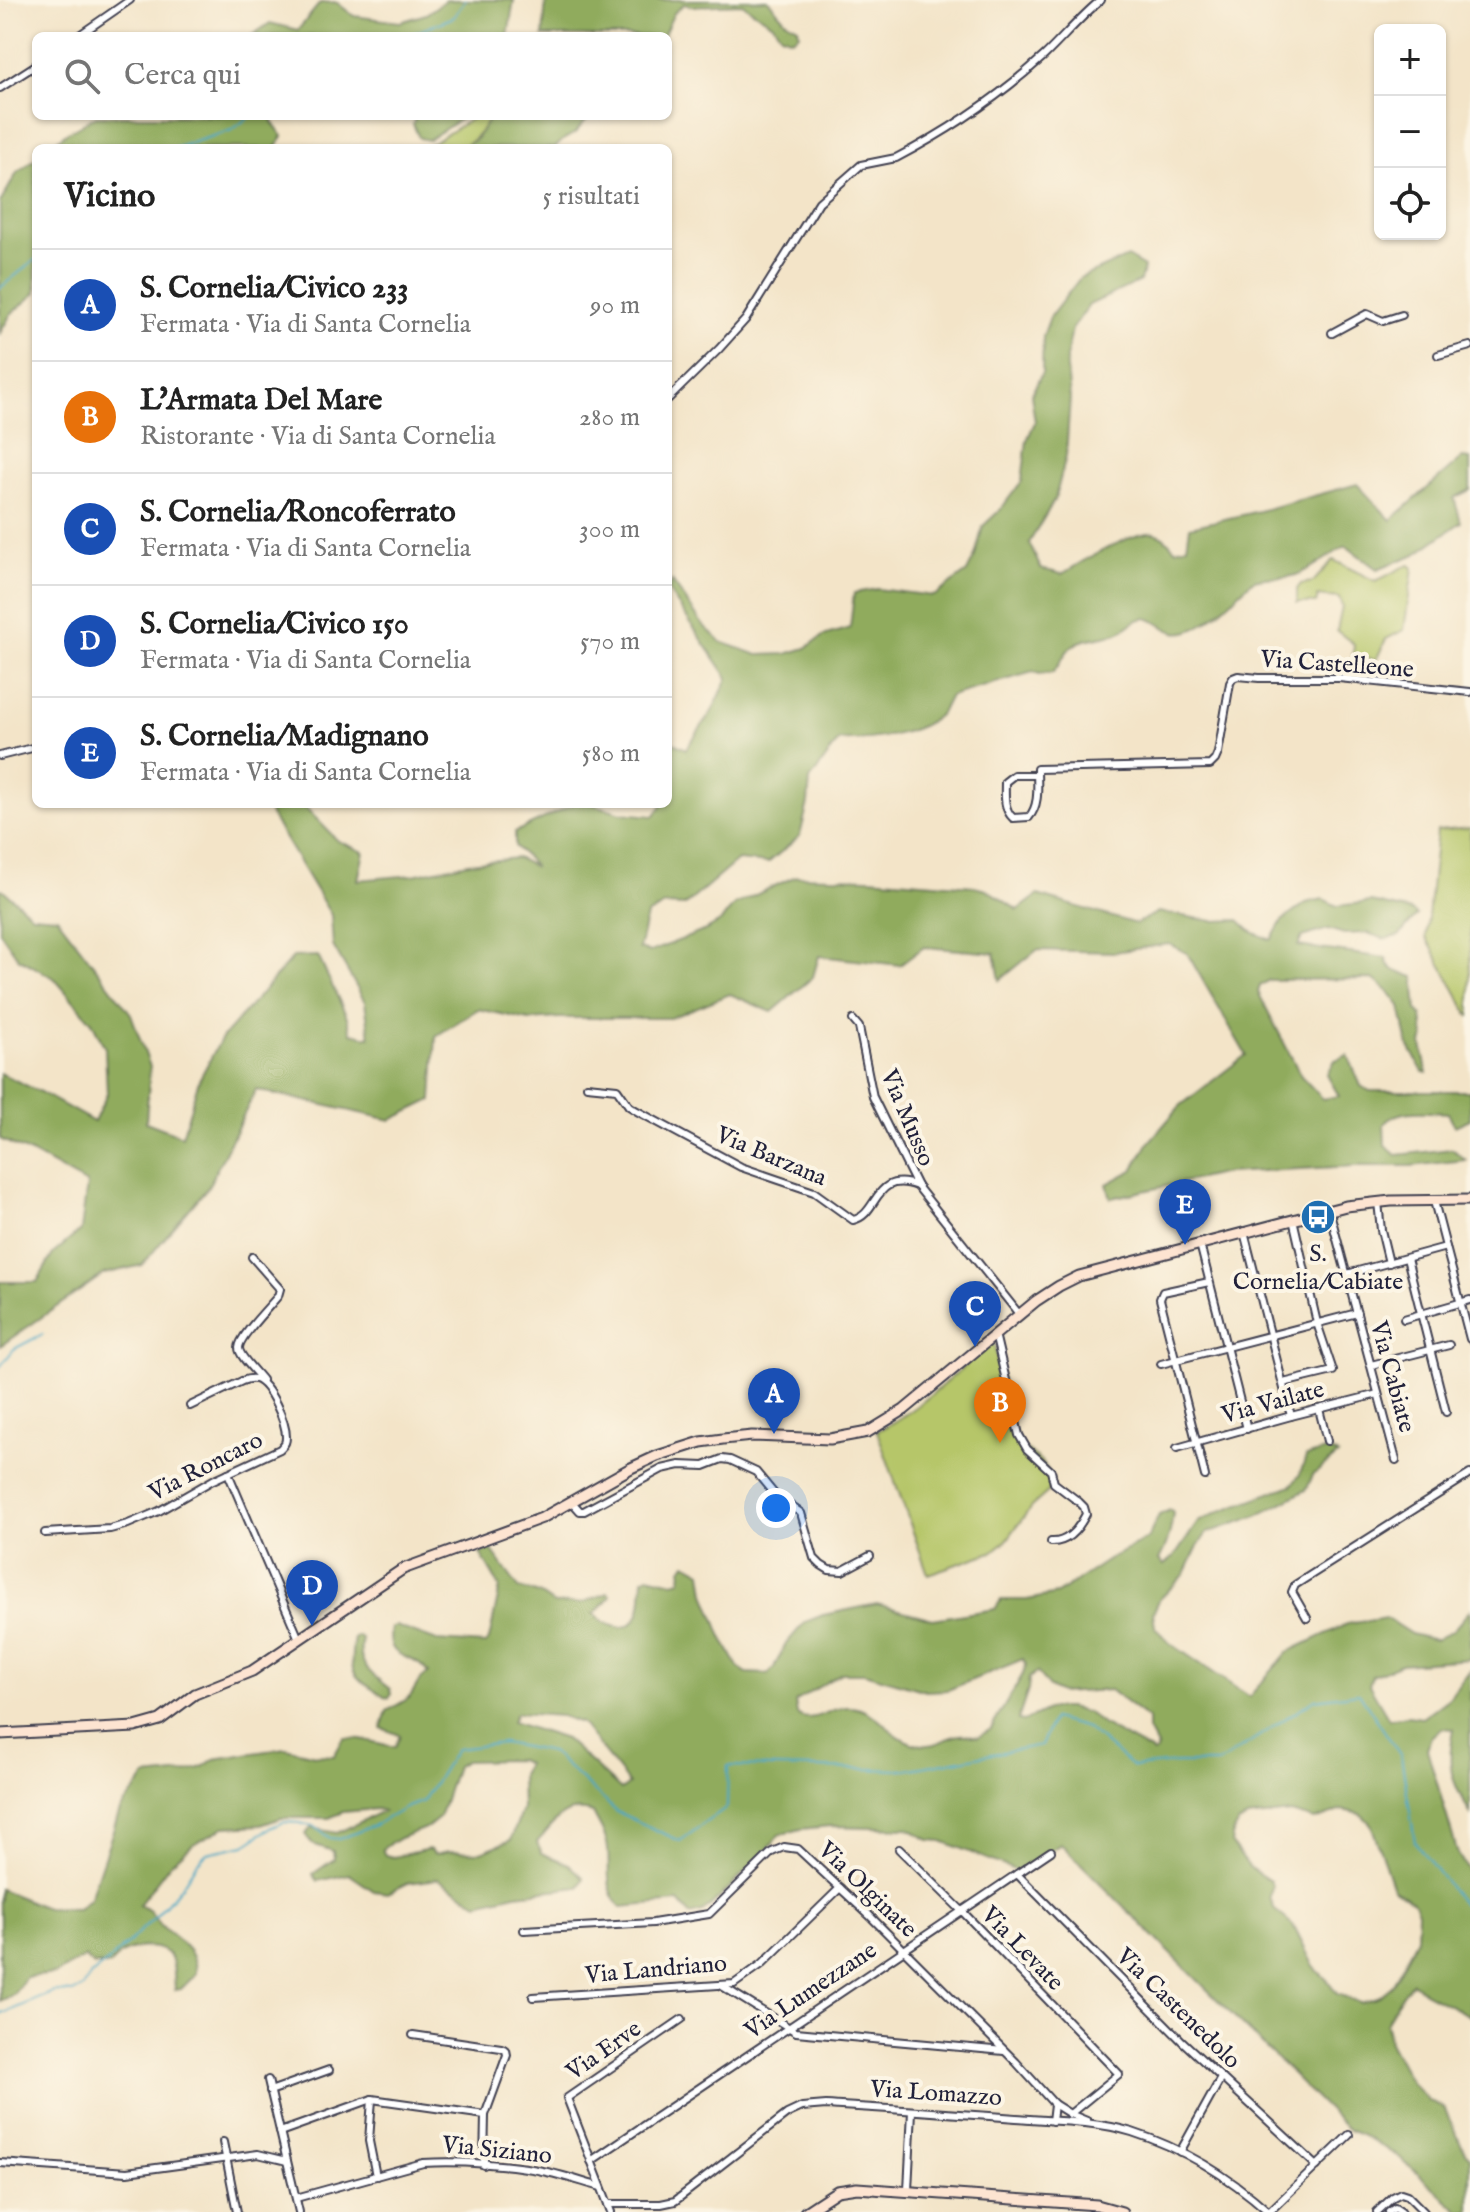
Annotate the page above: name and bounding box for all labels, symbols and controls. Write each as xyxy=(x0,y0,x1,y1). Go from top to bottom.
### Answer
map controls xyxy=(1374,24,1446,240)
button: + xyxy=(1374,24,1446,96)
search box xyxy=(32,32,672,120)
icon: search xyxy=(60,54,104,98)
text: Cerca qui xyxy=(124,57,241,95)
button: − xyxy=(1374,96,1446,168)
button: locate xyxy=(1374,168,1446,240)
text: Vicino xyxy=(64,175,155,218)
text: 5 risultati xyxy=(543,180,640,213)
text: S. Cornelia/Civico 233 xyxy=(140,270,409,308)
text: A xyxy=(81,289,99,322)
text: 90 m xyxy=(590,289,640,322)
text: Fermata · Via di Santa Cornelia xyxy=(140,308,471,341)
text: L'Armata Del Mare xyxy=(140,382,382,420)
text: B xyxy=(81,401,99,434)
text: 280 m xyxy=(579,401,640,434)
text: Ristorante · Via di Santa Cornelia xyxy=(140,420,496,453)
text: S. Cornelia/Roncoferrato xyxy=(140,494,456,532)
text: C xyxy=(81,513,99,546)
text: 300 m xyxy=(579,513,640,546)
text: Fermata · Via di Santa Cornelia xyxy=(140,532,471,565)
text: S. Cornelia/Civico 150 xyxy=(140,606,409,644)
text: D xyxy=(80,625,100,658)
text: 570 m xyxy=(580,625,640,658)
text: Fermata · Via di Santa Cornelia xyxy=(140,644,471,677)
street label: Via Castelleone xyxy=(1258,644,1415,686)
text: S. Cornelia/Madignano xyxy=(140,718,429,756)
text: E xyxy=(81,737,99,770)
text: 580 m xyxy=(582,737,640,770)
text: Fermata · Via di Santa Cornelia xyxy=(140,756,471,789)
street label: Via Musso xyxy=(872,1064,941,1171)
street label: Via Barzana xyxy=(710,1119,832,1194)
pin: E xyxy=(1159,1179,1211,1245)
bus stop icon: S. Cornelia/Cabiate xyxy=(1299,1198,1337,1236)
place label: S. Cornelia/Cabiate xyxy=(1233,1239,1403,1298)
pin: C xyxy=(949,1281,1001,1347)
street label: Via Cabiate xyxy=(1362,1317,1422,1436)
pin: A xyxy=(748,1368,800,1434)
street label: Via Vailate xyxy=(1217,1374,1328,1432)
pin: B xyxy=(974,1377,1026,1443)
street label: Via Roncaro xyxy=(143,1425,268,1509)
your location xyxy=(756,1488,796,1528)
pin: D xyxy=(286,1560,338,1626)
street label: Via Olginate xyxy=(810,1834,923,1945)
street label: Via Levate xyxy=(973,1899,1070,1998)
street label: Via Lumezzane xyxy=(738,1935,883,2047)
street label: Via Castenedolo xyxy=(1108,1941,1247,2076)
street label: Via Landriano xyxy=(583,1948,728,1992)
street label: Via Erve xyxy=(560,2014,648,2089)
street label: Via Lomazzo xyxy=(868,2074,1003,2114)
street label: Via Siziano xyxy=(440,2130,553,2172)

